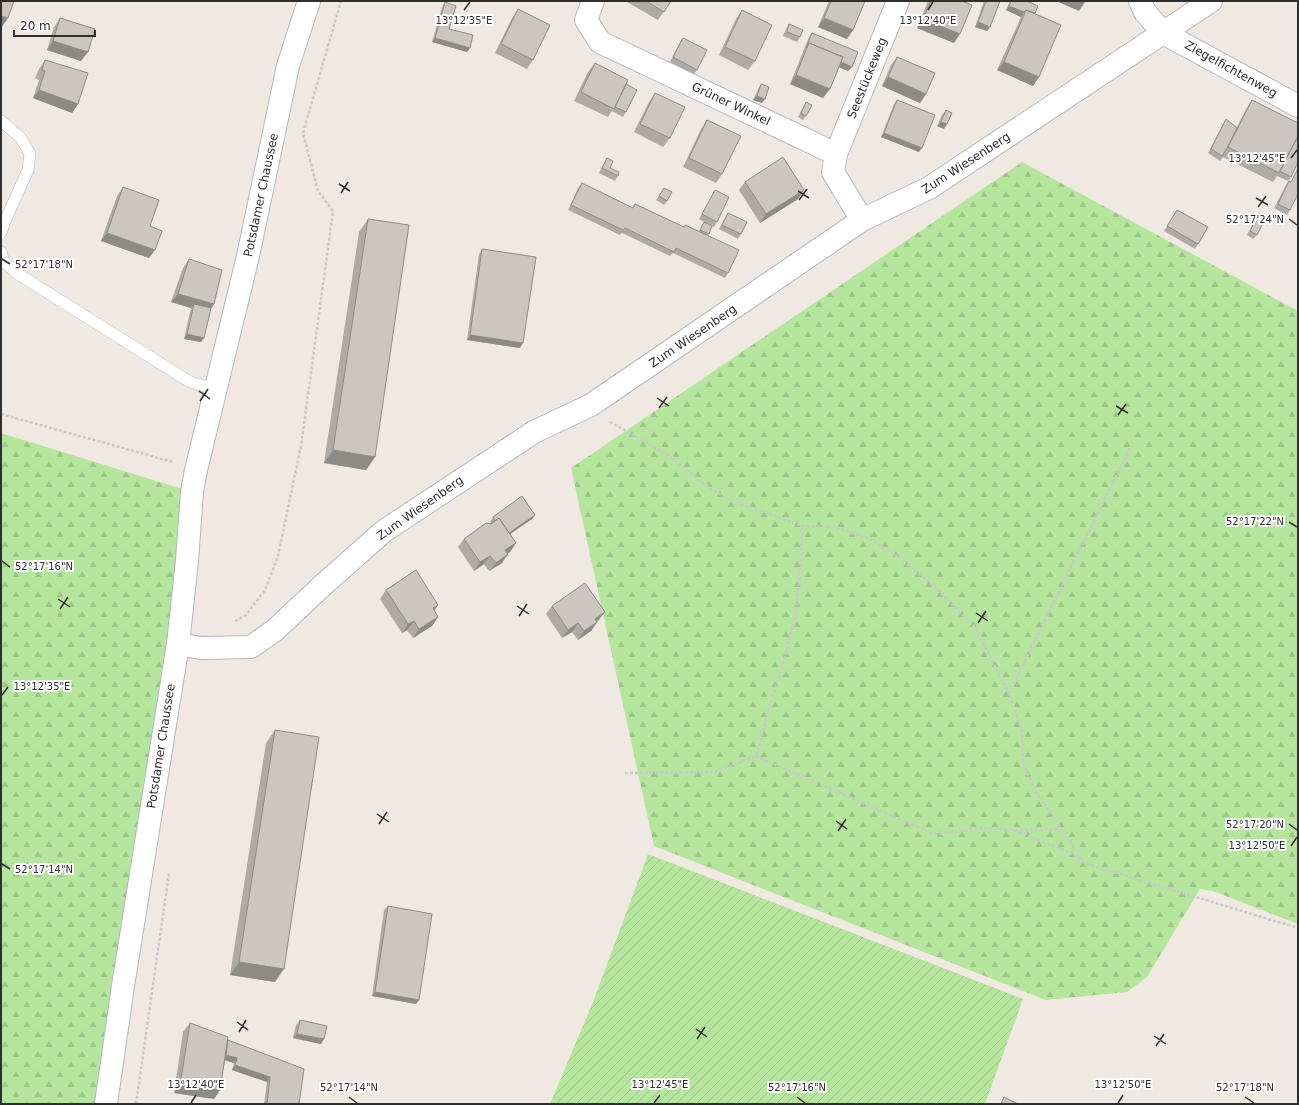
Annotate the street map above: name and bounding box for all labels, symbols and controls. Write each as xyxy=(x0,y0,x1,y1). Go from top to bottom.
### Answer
scale bar xyxy=(14,12,95,38)
text: 13°12'35"E xyxy=(436,15,492,26)
text: 13°12'40"E xyxy=(900,15,956,26)
text: 20 m xyxy=(20,19,51,33)
street label: Seestückeweg xyxy=(844,35,890,121)
street label: Ziegelfichtenweg xyxy=(1182,38,1280,100)
street label: Grüner Winkel xyxy=(689,80,773,128)
street label: Zum Wiesenberg xyxy=(919,129,1013,197)
street label: Potsdamer Chaussee xyxy=(241,132,281,258)
text: 13°12'45"E xyxy=(1229,153,1285,164)
text: 52°17'24"N xyxy=(1226,214,1284,225)
text: 52°17'18"N xyxy=(15,259,73,270)
street label: Zum Wiesenberg xyxy=(647,302,739,370)
street label: Zum Wiesenberg xyxy=(374,473,466,543)
text: 52°17'22"N xyxy=(1226,516,1284,527)
text: 52°17'16"N xyxy=(15,561,73,572)
text: 13°12'35"E xyxy=(14,681,70,692)
street label: Potsdamer Chaussee xyxy=(144,683,178,809)
text: 52°17'20"N xyxy=(1226,819,1284,830)
text: 13°12'50"E xyxy=(1229,840,1285,851)
text: 52°17'14"N xyxy=(15,864,73,875)
text: 13°12'40"E xyxy=(168,1079,224,1090)
text: 13°12'45"E xyxy=(632,1079,688,1090)
text: 13°12'50"E xyxy=(1095,1079,1151,1090)
text: 52°17'14"N xyxy=(320,1082,378,1093)
text: 52°17'16"N xyxy=(768,1082,826,1093)
text: 52°17'18"N xyxy=(1216,1082,1274,1093)

